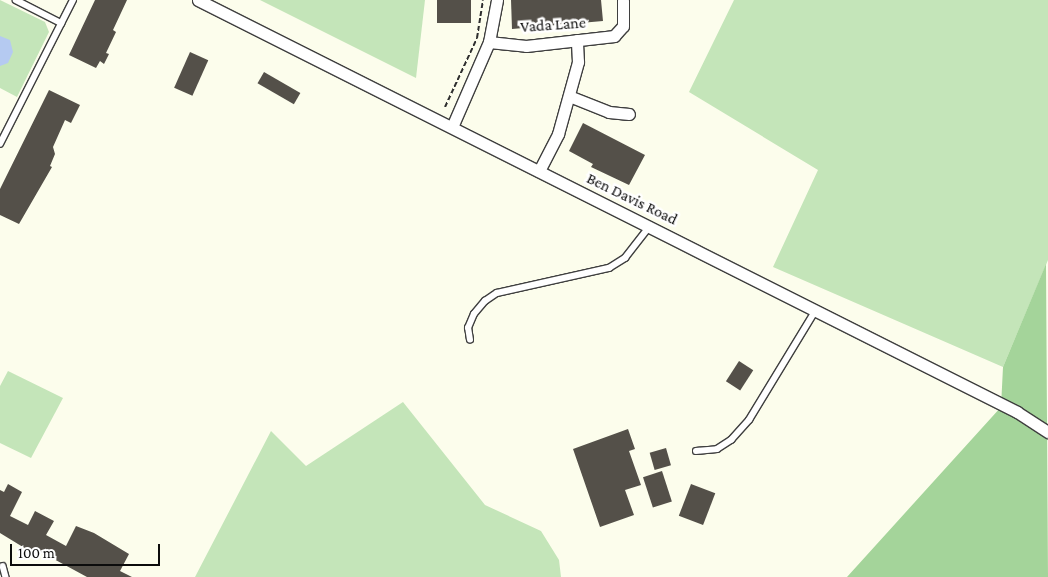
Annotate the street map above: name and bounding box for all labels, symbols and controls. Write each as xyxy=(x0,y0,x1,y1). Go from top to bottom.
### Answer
street label: Vada Lane xyxy=(520,13,586,37)
street label: Ben Davis Road xyxy=(583,169,681,229)
scale bar xyxy=(12,534,162,566)
text: 100 m xyxy=(18,545,55,561)

